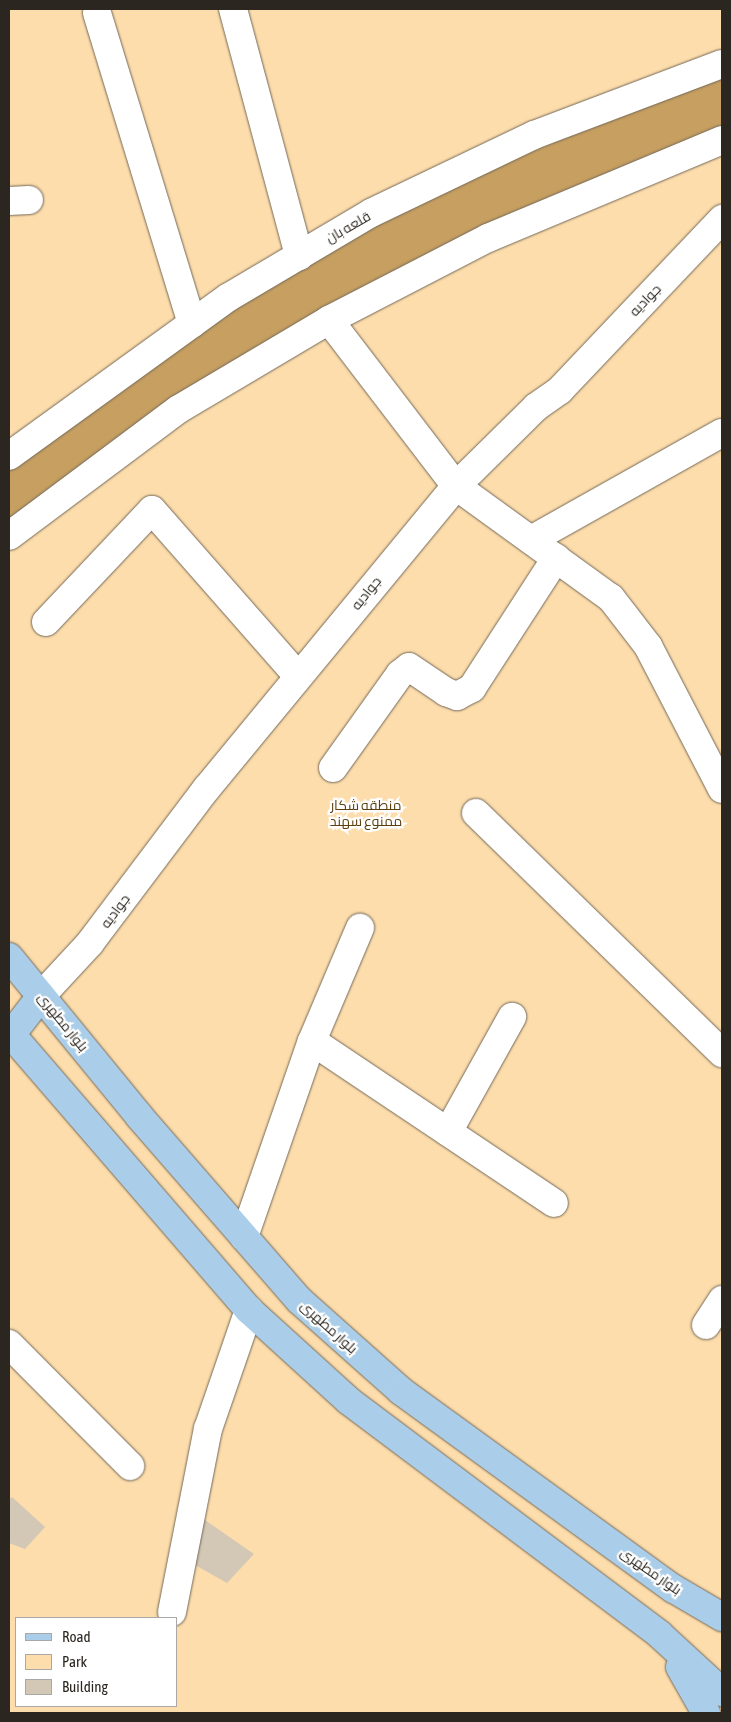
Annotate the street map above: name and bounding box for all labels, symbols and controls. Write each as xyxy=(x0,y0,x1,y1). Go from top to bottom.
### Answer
street label: قلعه بان xyxy=(323,207,373,247)
street label: جوادیه xyxy=(626,280,664,320)
street label: جوادیه xyxy=(347,573,385,613)
park label: منطقه شکار ممنوع سهند xyxy=(330,797,402,830)
street label: جوادیه xyxy=(97,891,133,931)
street label: بلوار مطهری xyxy=(34,989,92,1055)
street label: بلوار مطهری xyxy=(297,1297,361,1357)
street label: بلوار مطهری xyxy=(617,1544,685,1598)
legend xyxy=(15,1617,178,1707)
text: Road xyxy=(62,1628,91,1645)
text: Park xyxy=(62,1653,87,1670)
text: Building xyxy=(62,1678,108,1695)

